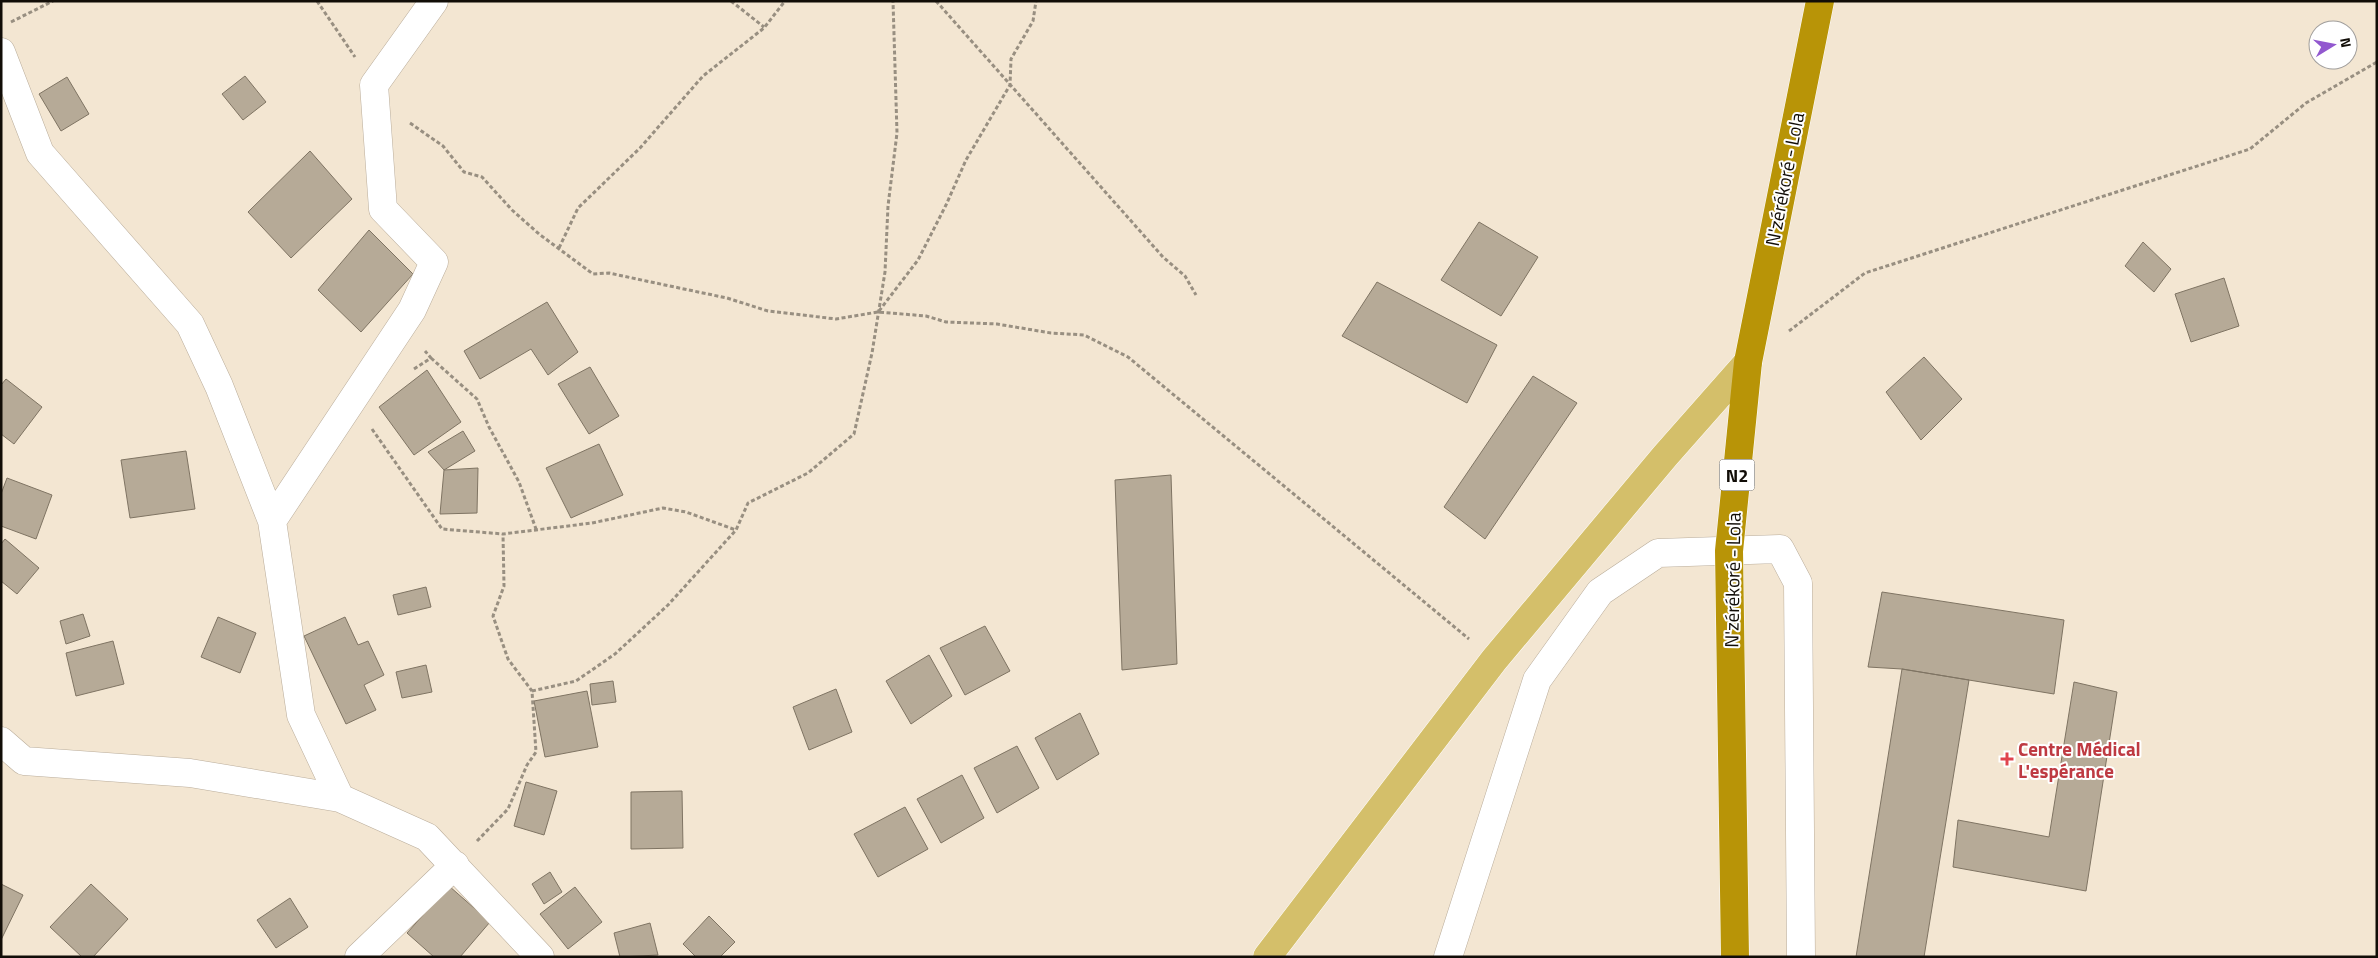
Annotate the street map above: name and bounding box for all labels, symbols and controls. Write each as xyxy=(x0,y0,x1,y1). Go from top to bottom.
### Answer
north arrow xyxy=(2308,20,2358,70)
text: N xyxy=(2335,36,2357,49)
street label: N'zérékoré - Lola xyxy=(1757,109,1811,248)
road number: N2 xyxy=(1720,460,1754,490)
street label: N'zérékoré - Lola xyxy=(1716,512,1748,648)
place label: Centre Médical L'espérance xyxy=(2018,734,2141,785)
marker: Centre Médical L'espérance xyxy=(2000,752,2014,766)

